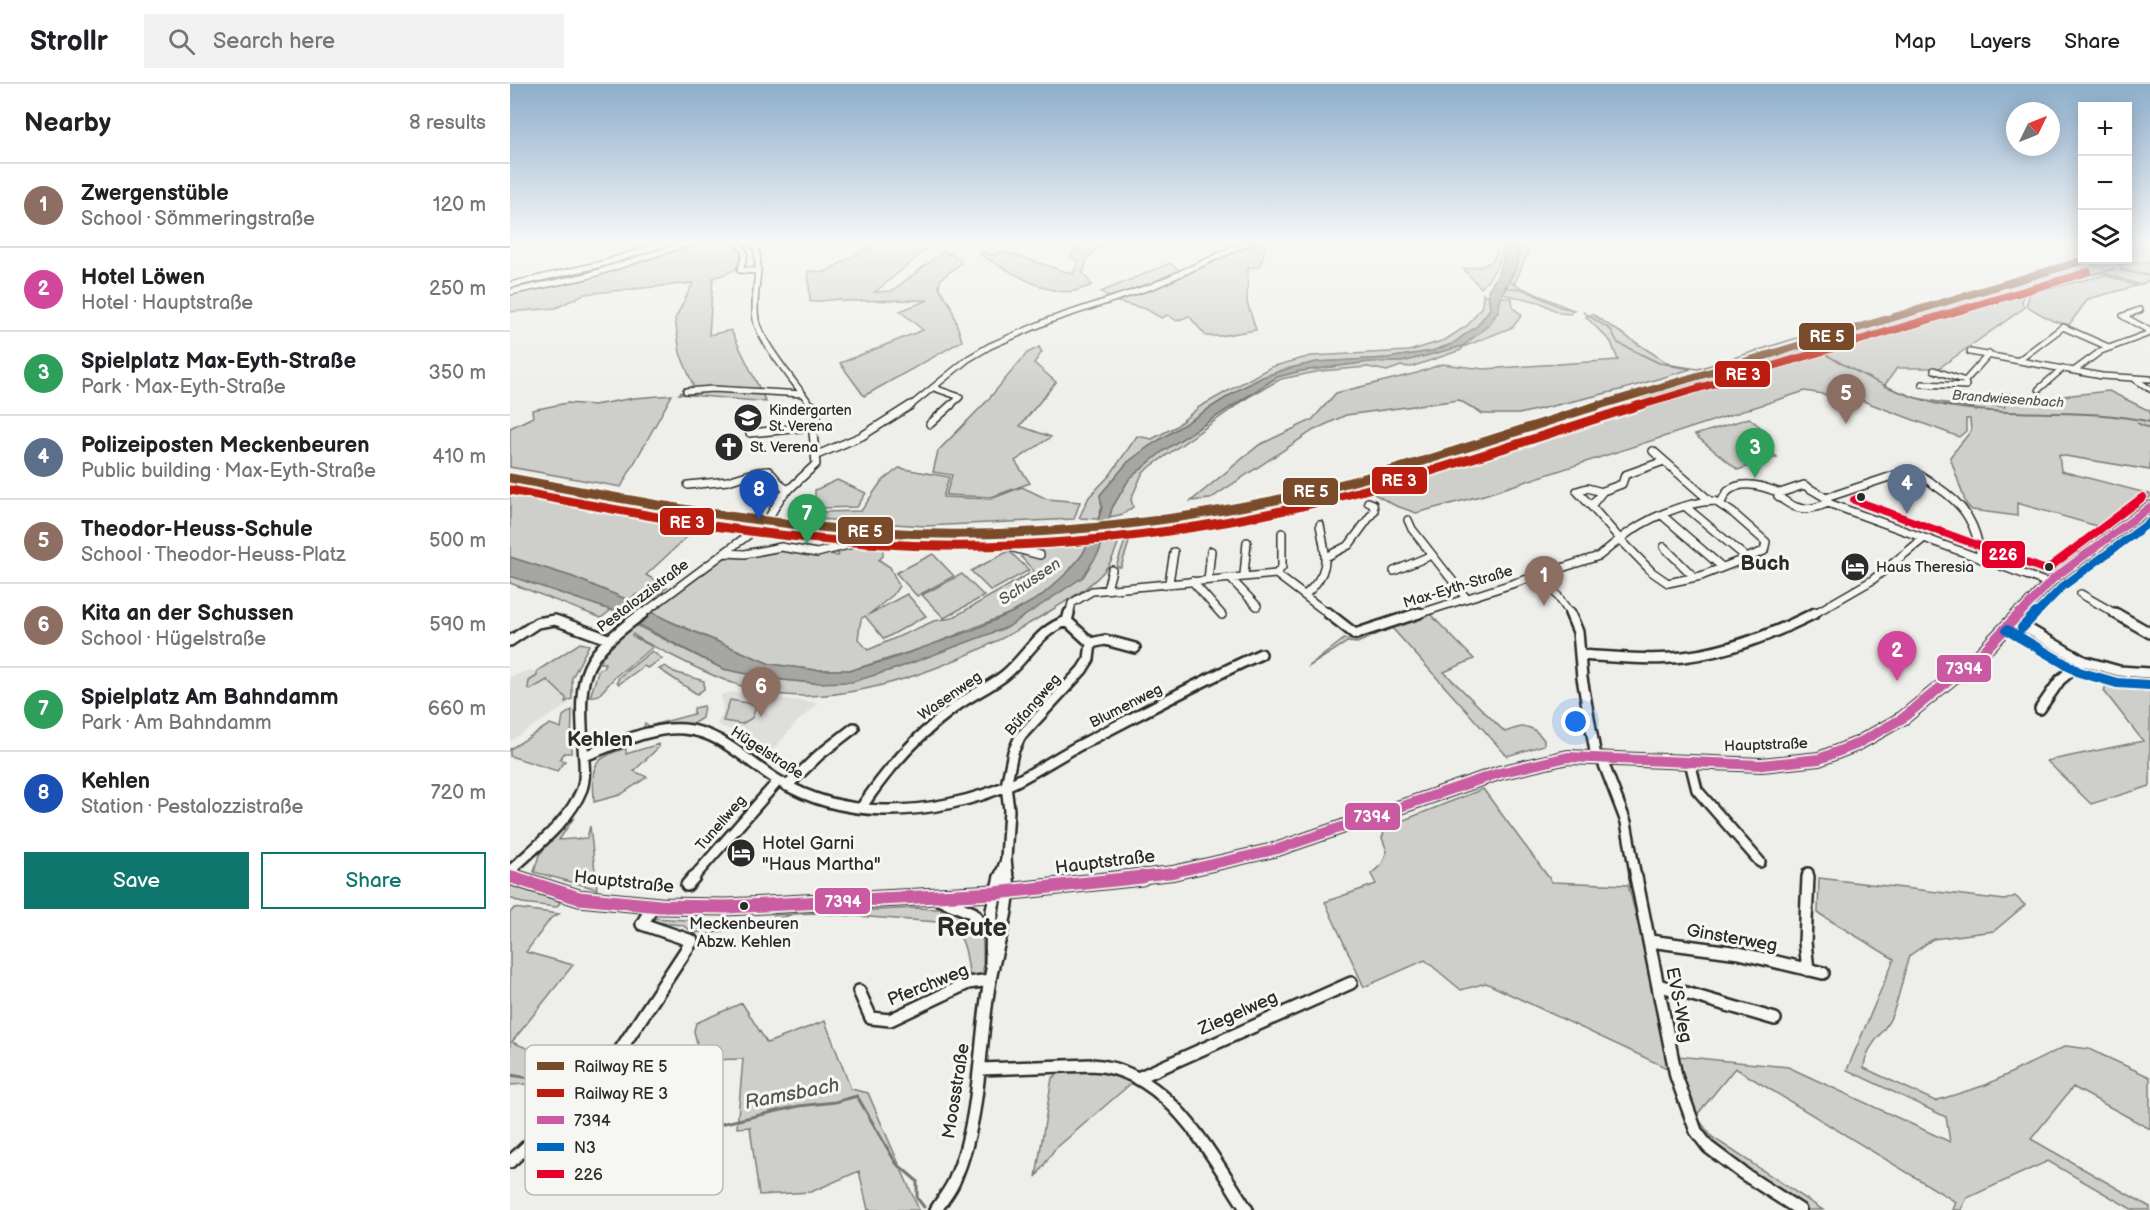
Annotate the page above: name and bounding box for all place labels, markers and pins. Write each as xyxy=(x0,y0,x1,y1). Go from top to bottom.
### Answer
pin: 5 xyxy=(1826,374,1866,424)
school or university icon: Kindergarten St. Verena xyxy=(732,402,764,434)
place label: Kindergarten St. Verena xyxy=(769,402,852,435)
pin: 3 xyxy=(1736,428,1774,478)
church icon: St. Verena xyxy=(713,431,745,463)
place label: St. Verena xyxy=(750,438,818,457)
pin: 4 xyxy=(1888,464,1926,514)
pin: 8 xyxy=(740,470,778,520)
unlabelled marker xyxy=(1855,491,1867,503)
pin: 7 xyxy=(788,494,826,544)
hotel icon: Haus Theresia xyxy=(1839,551,1871,583)
pin: 1 xyxy=(1524,556,1564,606)
place label: Haus Theresia xyxy=(1876,558,1974,577)
unlabelled marker xyxy=(2043,561,2055,573)
pin: 2 xyxy=(1878,632,1916,681)
pin: 6 xyxy=(742,668,780,717)
place label: Hotel Garni "Haus Martha" xyxy=(762,833,881,875)
hotel icon: Hotel Garni "Haus Martha" xyxy=(725,837,757,869)
marker: Meckenbeuren Abzw. Kehlen xyxy=(738,900,750,912)
place label: Meckenbeuren Abzw. Kehlen xyxy=(689,915,799,952)

